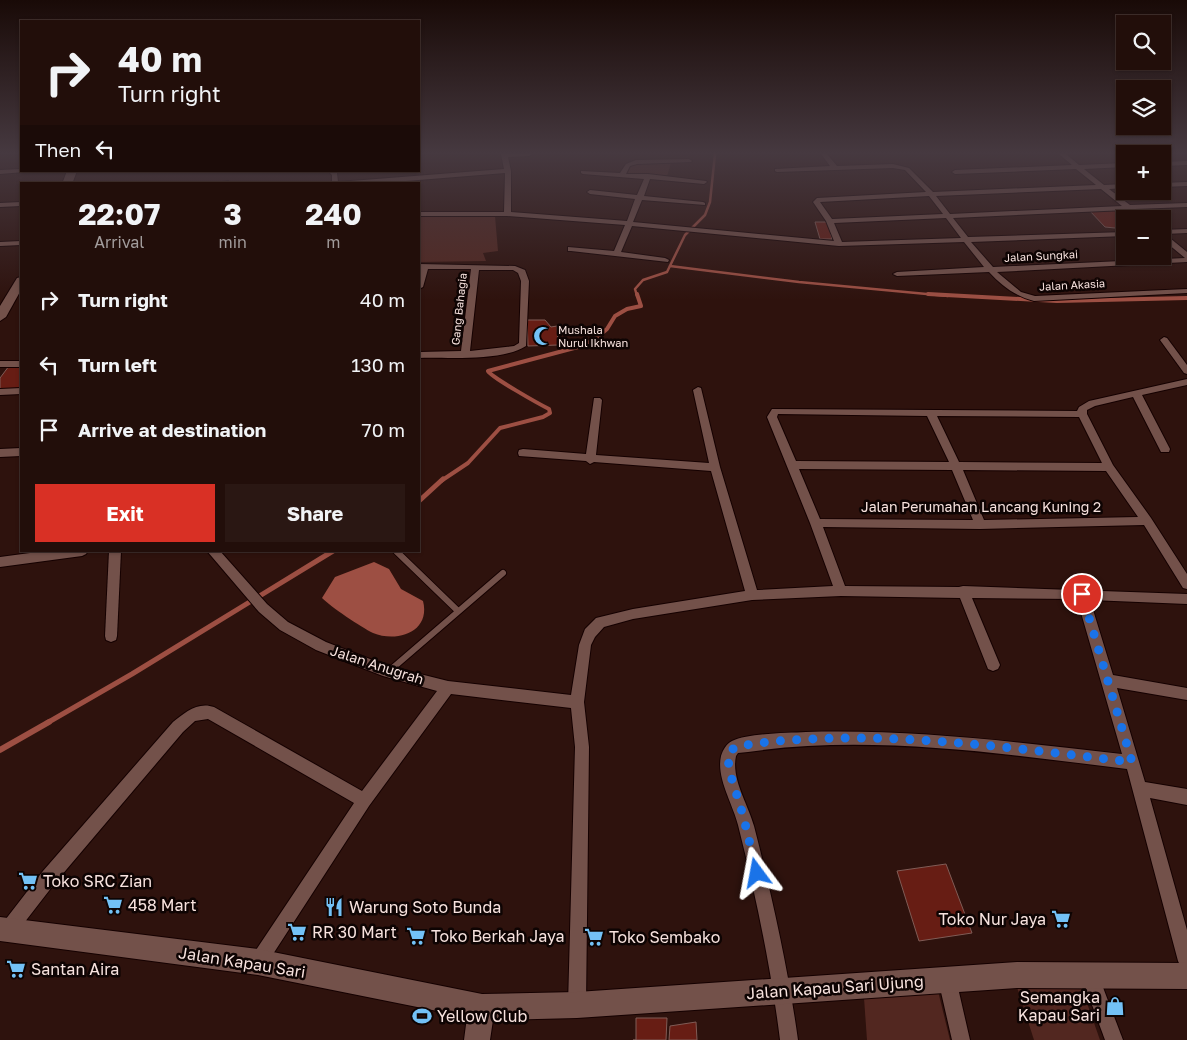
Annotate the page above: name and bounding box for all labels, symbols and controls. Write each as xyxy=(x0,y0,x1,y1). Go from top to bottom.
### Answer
map controls xyxy=(1116,15,1171,265)
button: search xyxy=(1116,15,1171,70)
text: 40 m xyxy=(118,38,202,80)
icon: right xyxy=(35,40,100,105)
text: Turn right xyxy=(118,80,221,107)
button: layers xyxy=(1116,80,1171,135)
icon: left xyxy=(91,135,119,163)
text: Then xyxy=(35,138,81,161)
button: + xyxy=(1116,145,1171,200)
text: 22:07 xyxy=(78,196,160,232)
text: 3 xyxy=(224,196,242,232)
text: 240 xyxy=(305,196,362,232)
button: − xyxy=(1116,210,1171,265)
text: Arrival xyxy=(94,232,144,252)
text: min xyxy=(219,232,247,252)
text: m xyxy=(326,232,341,252)
street label: Jalan Sungkai xyxy=(1004,247,1078,264)
street label: Gang Bahagia xyxy=(448,272,469,346)
street label: Jalan Akasia xyxy=(1039,276,1105,293)
icon: right xyxy=(35,286,63,314)
text: Turn right xyxy=(78,288,168,311)
text: 40 m xyxy=(360,288,405,311)
place label: Mushala Nurul Ikhwan xyxy=(558,323,628,349)
mosque icon: Mushala Nurul Ikhwan xyxy=(532,325,554,347)
icon: left xyxy=(35,351,63,379)
text: Turn left xyxy=(78,353,157,376)
text: 130 m xyxy=(351,353,405,376)
icon: arrive xyxy=(35,416,63,444)
text: Arrive at destination xyxy=(78,418,266,441)
text: 70 m xyxy=(362,418,405,441)
button: Exit xyxy=(35,484,215,542)
button: Share xyxy=(225,484,405,542)
street label: Jalan Perumahan Lancang Kuning 2 xyxy=(861,498,1101,515)
pin xyxy=(1061,573,1103,615)
icon: arrive xyxy=(1068,580,1096,608)
street label: Jalan Anugrah xyxy=(328,641,426,688)
position arrow xyxy=(730,846,782,898)
supermarket icon: Toko SRC Zian xyxy=(17,870,39,892)
place label: Toko SRC Zian xyxy=(43,871,152,891)
supermarket icon: 458 Mart xyxy=(102,894,124,916)
place label: 458 Mart xyxy=(128,895,197,915)
restaurant icon: Warung Soto Bunda xyxy=(323,896,345,918)
place label: Warung Soto Bunda xyxy=(349,897,501,917)
supermarket icon: Toko Nur Jaya xyxy=(1050,908,1072,930)
place label: Toko Nur Jaya xyxy=(938,909,1046,929)
supermarket icon: RR 30 Mart xyxy=(286,921,308,943)
place label: RR 30 Mart xyxy=(312,922,397,942)
supermarket icon: Toko Berkah Jaya xyxy=(405,925,427,947)
place label: Toko Berkah Jaya xyxy=(431,926,565,946)
supermarket icon: Toko Sembako xyxy=(583,926,605,948)
place label: Toko Sembako xyxy=(609,927,720,947)
street label: Jalan Kapau Sari xyxy=(177,942,307,982)
supermarket icon: Santan Aira xyxy=(5,958,27,980)
place label: Santan Aira xyxy=(31,959,119,979)
street label: Jalan Kapau Sari Ujung xyxy=(746,971,924,1003)
place label: Semangka Kapau Sari xyxy=(1018,987,1100,1025)
shop icon: Semangka Kapau Sari xyxy=(1104,995,1126,1017)
sports icon: Yellow Club xyxy=(411,1005,433,1027)
place label: Yellow Club xyxy=(437,1006,527,1026)

